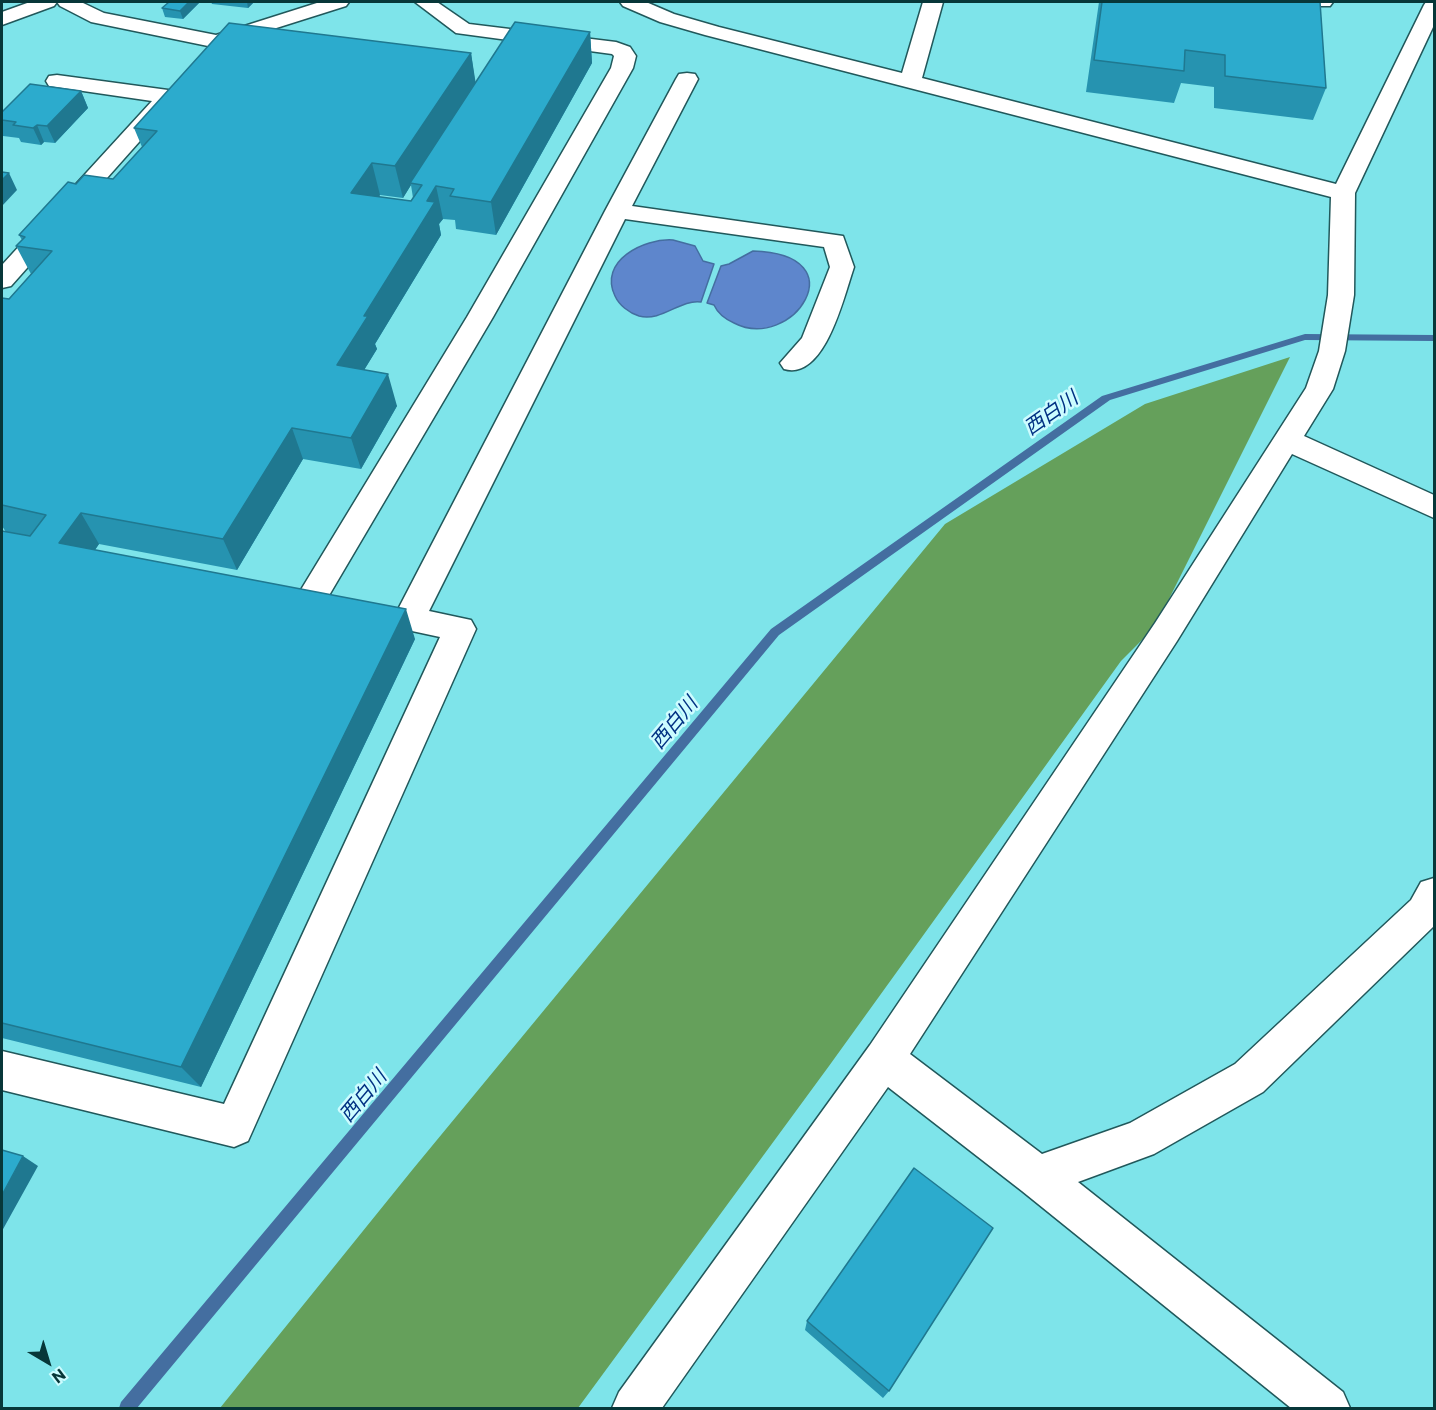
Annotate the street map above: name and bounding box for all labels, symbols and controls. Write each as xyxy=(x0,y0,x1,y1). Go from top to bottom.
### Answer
water label: 西白川 xyxy=(1020,386,1082,440)
water label: 西白川 xyxy=(646,692,702,754)
water label: 西白川 xyxy=(335,1065,391,1127)
north arrow xyxy=(18,1332,78,1392)
text: N xyxy=(49,1365,70,1388)

